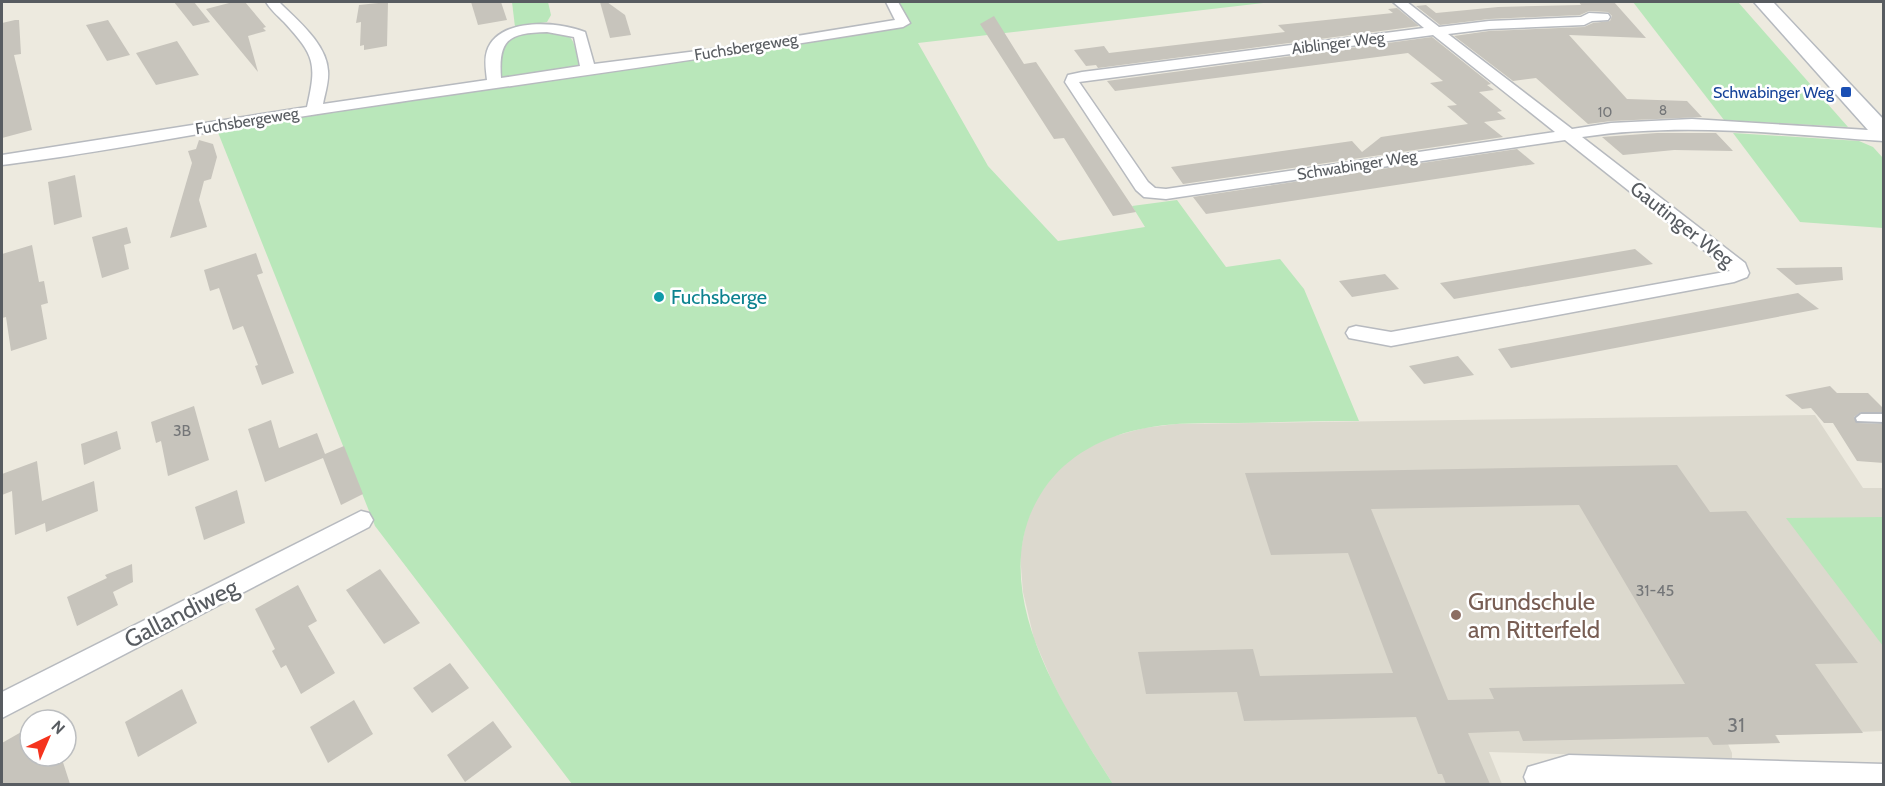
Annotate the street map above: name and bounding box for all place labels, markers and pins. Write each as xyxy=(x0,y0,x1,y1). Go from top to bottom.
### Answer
place label: Schwabinger Weg xyxy=(1713,83,1835,102)
marker: Schwabinger Weg xyxy=(1839,85,1853,99)
place label: Fuchsberge xyxy=(671,285,767,309)
marker: Fuchsberge xyxy=(652,290,666,304)
place label: Grundschule am Ritterfeld xyxy=(1468,587,1600,644)
marker: Grundschule am Ritterfeld xyxy=(1449,608,1463,622)

